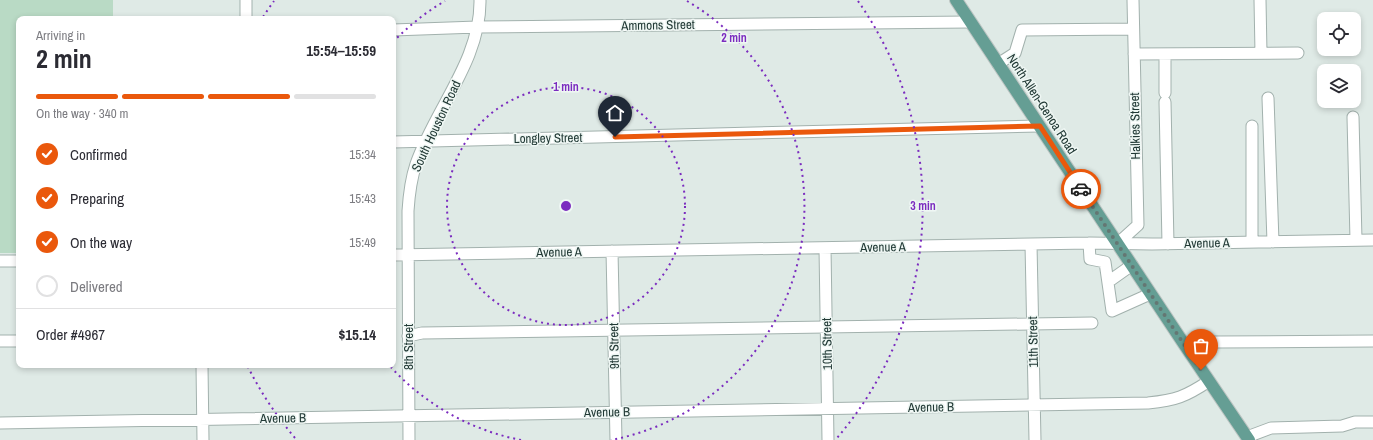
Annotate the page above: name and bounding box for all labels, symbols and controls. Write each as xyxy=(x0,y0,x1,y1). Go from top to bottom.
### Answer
map controls xyxy=(1317,12,1361,108)
button: locate xyxy=(1317,12,1361,56)
street label: Ammons Street xyxy=(620,16,695,34)
text: Arriving in xyxy=(36,27,85,44)
text: 2 min xyxy=(721,30,747,46)
text: 15:54–15:59 xyxy=(306,40,376,61)
text: 2 min xyxy=(36,41,92,76)
street label: North Allen-Genoa Road xyxy=(1003,51,1081,157)
button: layers xyxy=(1317,64,1361,108)
street label: South Houston Road xyxy=(407,78,465,174)
text: 1 min xyxy=(553,79,579,95)
street label: Halkies Street xyxy=(1126,92,1144,160)
pin xyxy=(598,96,632,137)
icon: home xyxy=(604,102,626,124)
text: On the way · 340 m xyxy=(36,105,128,122)
street label: Longley Street xyxy=(513,129,583,147)
icon: check xyxy=(36,143,58,165)
text: Confirmed xyxy=(70,144,127,165)
text: 15:34 xyxy=(349,146,376,163)
courier xyxy=(1061,169,1101,209)
icon: car xyxy=(1070,178,1092,200)
icon: check xyxy=(36,187,58,209)
text: Preparing xyxy=(70,188,124,209)
text: 15:43 xyxy=(349,190,376,207)
text: 3 min xyxy=(910,198,936,214)
centre of rings xyxy=(559,199,573,213)
icon: check xyxy=(36,231,58,253)
text: On the way xyxy=(70,232,132,253)
text: 15:49 xyxy=(349,234,376,251)
street label: Avenue A xyxy=(1183,234,1231,252)
street label: Avenue A xyxy=(859,238,907,256)
street label: Avenue A xyxy=(535,243,583,261)
text: Delivered xyxy=(70,276,123,297)
street label: 11th Street xyxy=(1024,316,1042,368)
street label: 10th Street xyxy=(818,318,836,370)
street label: 9th Street xyxy=(605,323,623,369)
text: Order #4967 xyxy=(36,324,105,345)
text: $15.14 xyxy=(338,324,376,345)
street label: 8th Street xyxy=(400,324,417,370)
pin xyxy=(1184,329,1218,370)
icon: bag xyxy=(1190,335,1212,357)
street label: Avenue B xyxy=(907,398,954,416)
street label: Avenue B xyxy=(583,403,630,421)
street label: Avenue B xyxy=(259,409,306,427)

